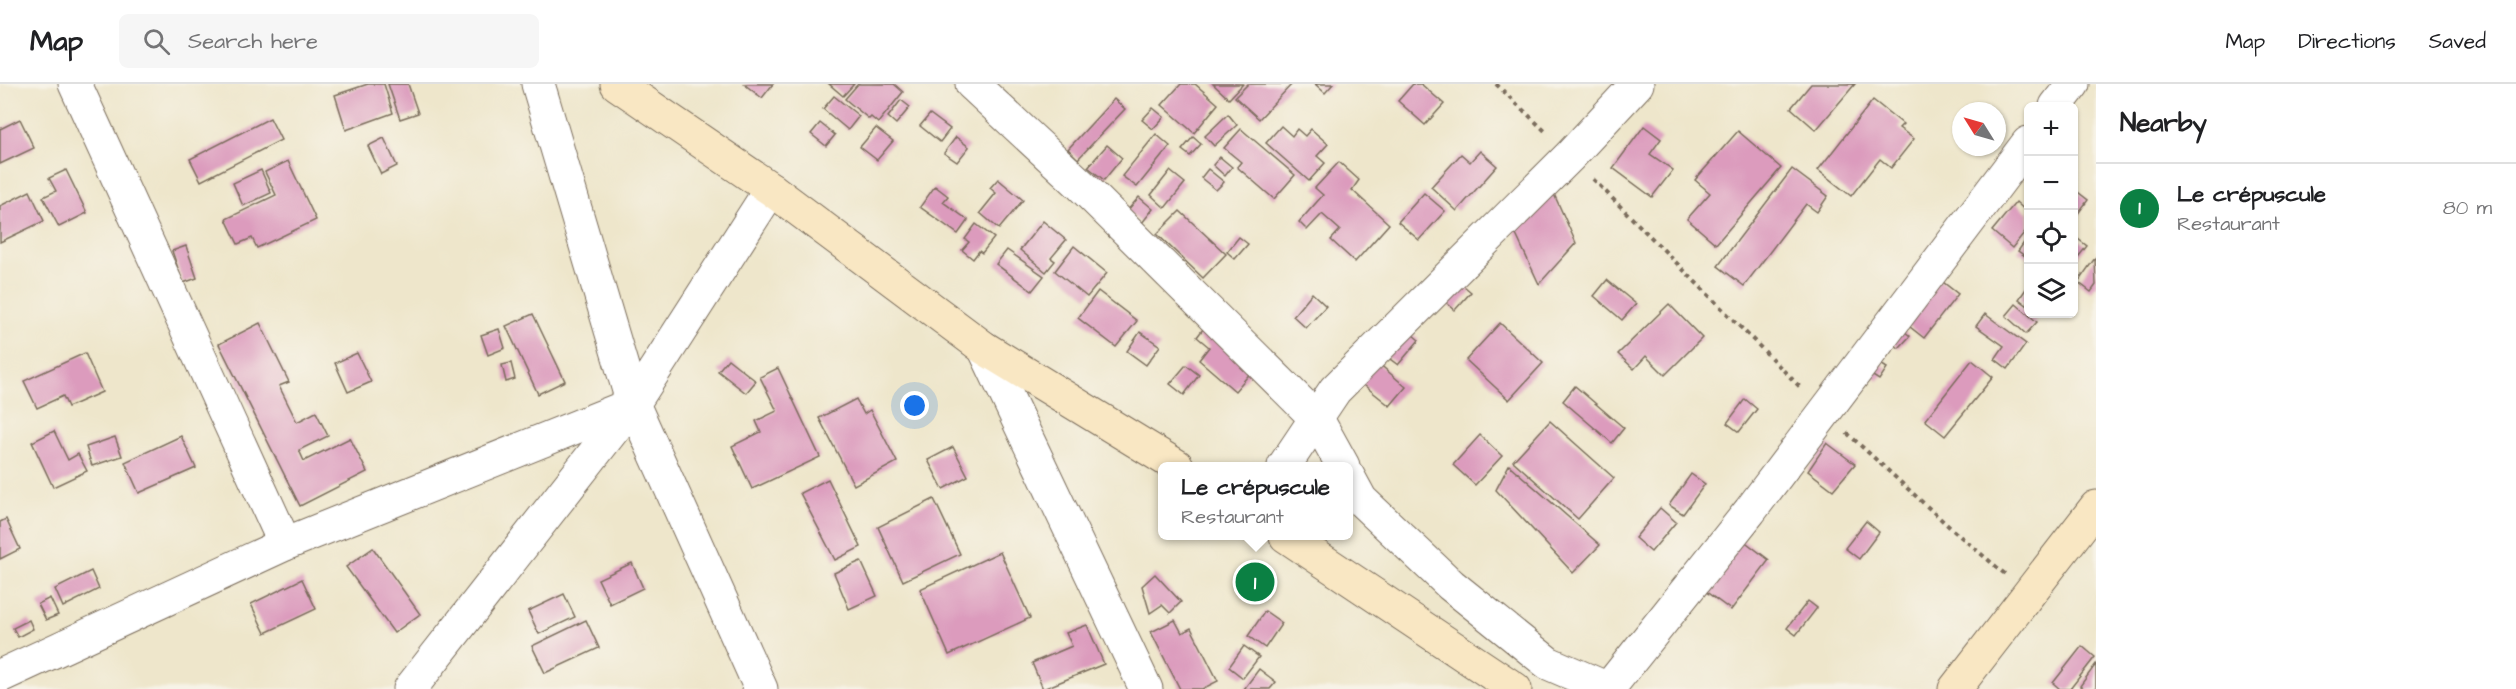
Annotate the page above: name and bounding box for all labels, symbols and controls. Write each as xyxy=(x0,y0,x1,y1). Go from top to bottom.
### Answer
search box xyxy=(119,14,539,68)
text: Map xyxy=(30,22,83,61)
icon: search xyxy=(140,25,173,58)
text: Search here xyxy=(188,26,318,57)
text: Map xyxy=(2225,27,2265,56)
text: Directions xyxy=(2298,27,2396,56)
text: Saved xyxy=(2429,27,2486,56)
north arrow xyxy=(1952,102,2006,156)
map controls xyxy=(2024,102,2078,318)
button: + xyxy=(2024,102,2078,156)
text: Nearby xyxy=(2120,105,2207,141)
button: − xyxy=(2024,156,2078,210)
text: Le crépuscule xyxy=(2177,179,2326,210)
text: 1 xyxy=(2138,194,2141,222)
text: 80 m xyxy=(2443,194,2492,222)
button: locate xyxy=(2024,210,2078,264)
text: Restaurant xyxy=(2177,210,2280,238)
button: layers xyxy=(2024,264,2078,318)
your location xyxy=(900,391,929,420)
popup xyxy=(1158,462,1353,540)
text: Le crépuscule xyxy=(1181,472,1330,503)
text: Restaurant xyxy=(1181,503,1284,531)
pin: 1 xyxy=(1236,560,1274,604)

